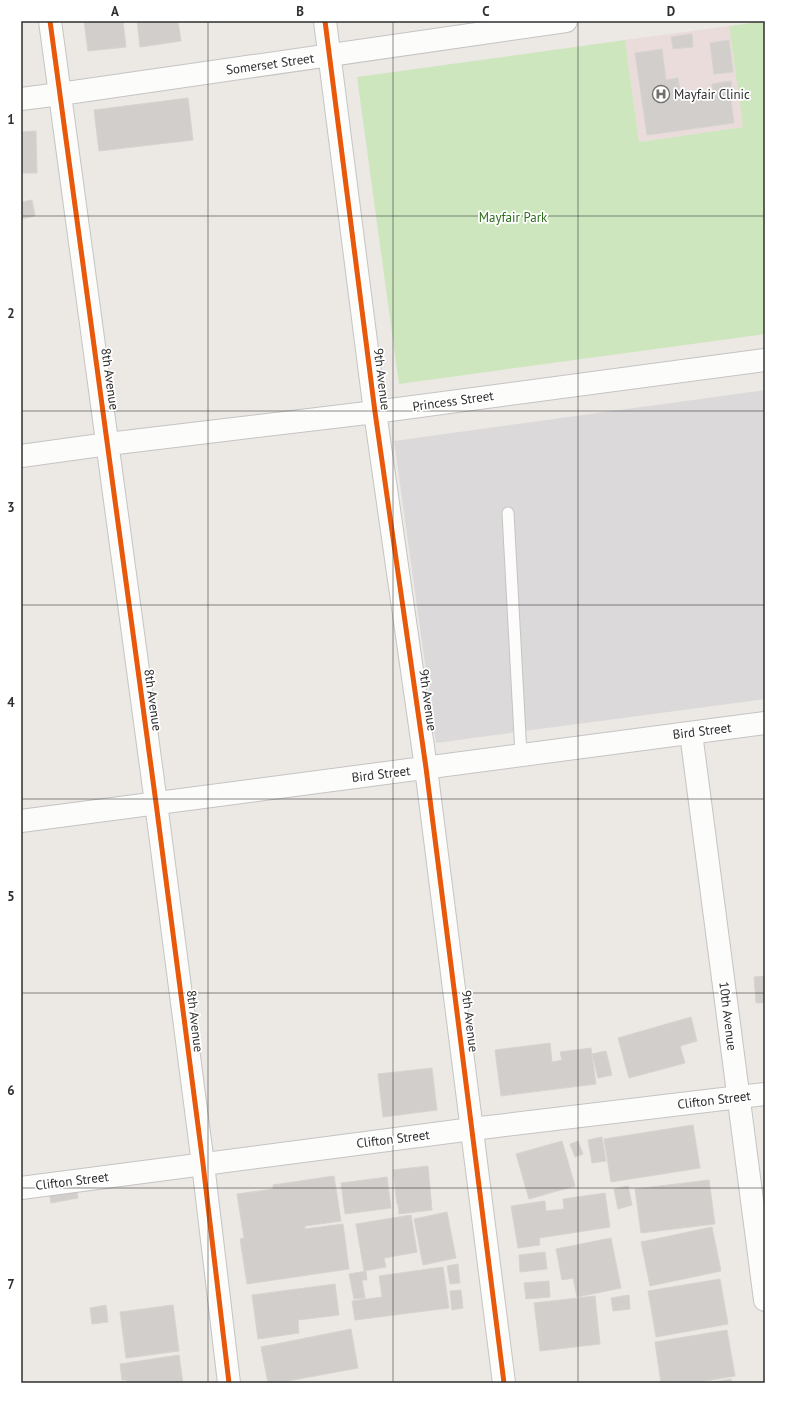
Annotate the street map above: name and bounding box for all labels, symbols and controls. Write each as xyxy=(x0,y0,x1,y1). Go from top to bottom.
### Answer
text: A xyxy=(111,3,119,20)
text: B xyxy=(296,3,304,20)
text: C xyxy=(482,3,490,20)
text: D xyxy=(667,3,675,20)
street label: Somerset Street xyxy=(225,49,316,79)
hospital icon: Mayfair Clinic xyxy=(651,84,671,104)
place label: Mayfair Clinic xyxy=(674,86,750,103)
text: 1 xyxy=(7,111,15,128)
park label: Mayfair Park xyxy=(479,209,548,226)
text: 2 xyxy=(7,305,15,322)
street label: 8th Avenue xyxy=(97,347,123,411)
street label: 9th Avenue xyxy=(370,347,394,411)
street label: Princess Street xyxy=(411,387,495,415)
text: 3 xyxy=(7,499,15,516)
street label: 8th Avenue xyxy=(140,668,166,732)
street label: 9th Avenue xyxy=(415,668,441,732)
text: 4 xyxy=(7,694,15,711)
street label: Bird Street xyxy=(672,719,733,743)
street label: Bird Street xyxy=(351,762,412,786)
text: 5 xyxy=(7,888,15,905)
street label: 10th Avenue xyxy=(715,981,741,1051)
street label: 8th Avenue xyxy=(183,989,207,1053)
street label: 9th Avenue xyxy=(458,989,482,1053)
text: 6 xyxy=(7,1082,15,1099)
street label: Clifton Street xyxy=(676,1087,752,1113)
street label: Clifton Street xyxy=(355,1126,431,1152)
street label: Clifton Street xyxy=(34,1168,110,1194)
text: 7 xyxy=(7,1276,15,1293)

